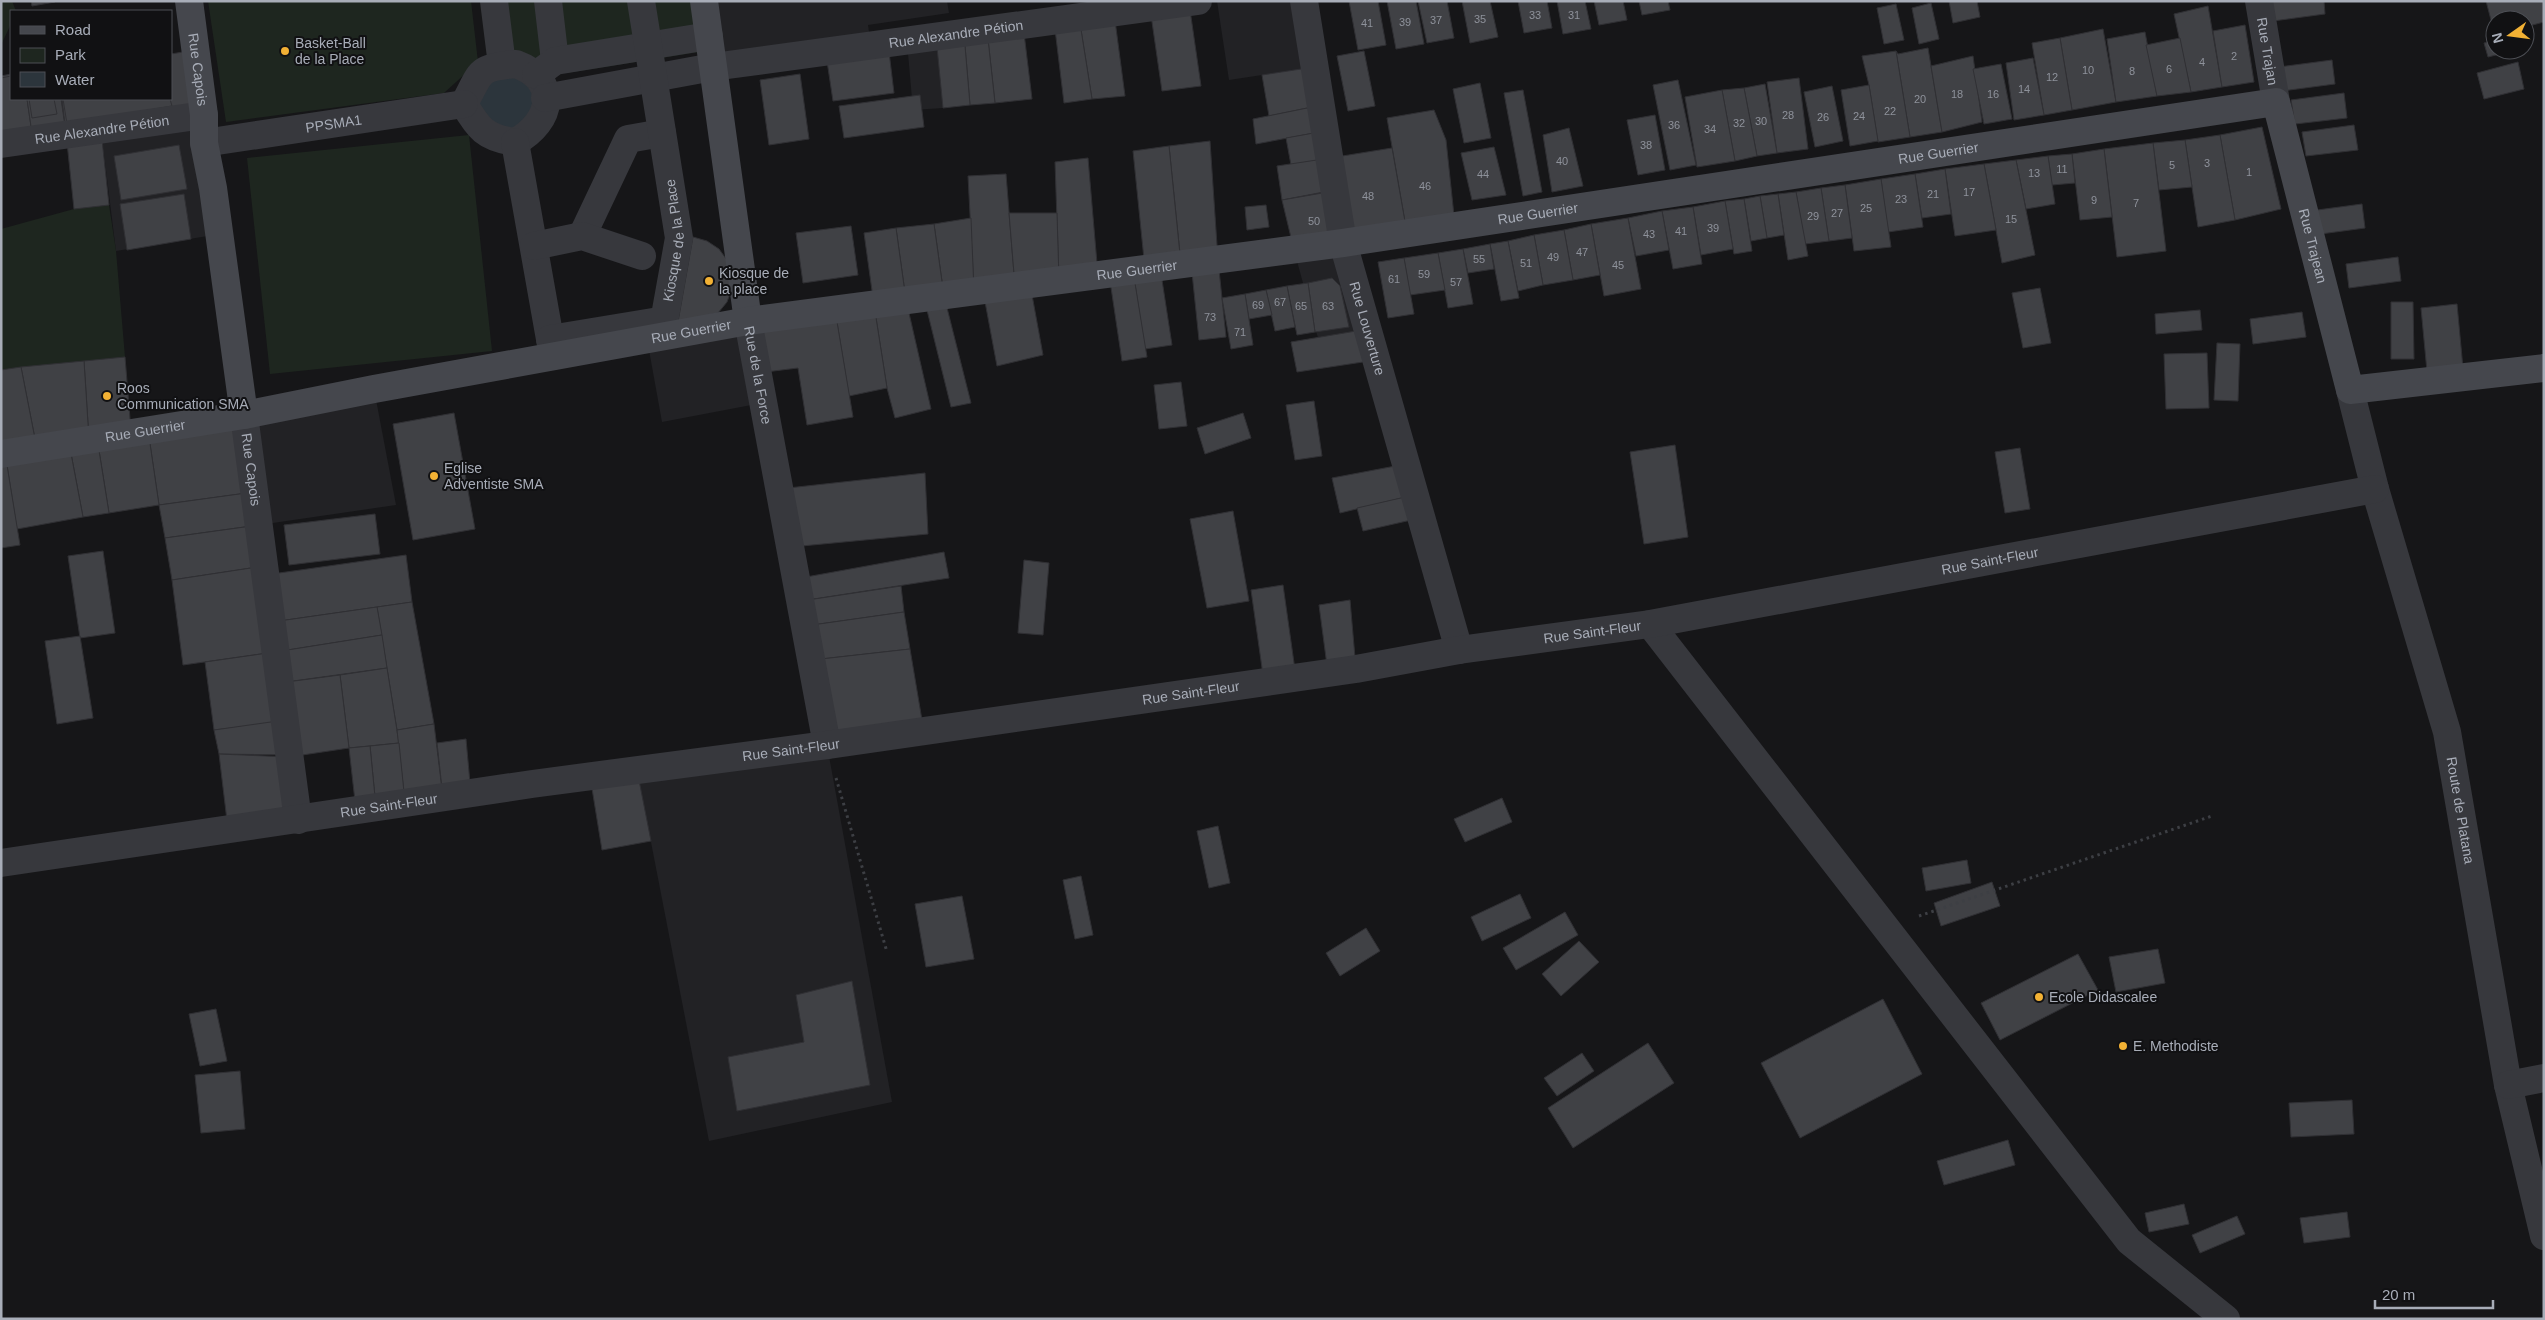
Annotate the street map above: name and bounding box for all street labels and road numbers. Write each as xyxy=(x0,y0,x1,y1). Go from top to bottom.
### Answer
street label: Rue Trajan xyxy=(2254,16,2281,86)
street label: Rue Alexandre Pétion xyxy=(888,17,1024,51)
street label: Rue Capois xyxy=(185,32,211,107)
street label: PPSMA1 xyxy=(304,111,363,136)
street label: Rue Alexandre Pétion xyxy=(34,112,170,147)
street label: Rue Guerrier xyxy=(1897,139,1980,167)
street label: Kiosque de la Place xyxy=(660,178,687,303)
street label: Rue Guerrier xyxy=(1497,200,1579,228)
street label: Rue Trajean xyxy=(2296,207,2330,285)
street label: Rue Guerrier xyxy=(1096,257,1178,283)
street label: Rue Louverture xyxy=(1346,280,1388,377)
street label: Rue Guerrier xyxy=(650,316,733,346)
street label: Rue de la Force xyxy=(741,325,775,426)
street label: Rue Guerrier xyxy=(104,416,187,445)
street label: Rue Capois xyxy=(238,432,264,507)
street label: Rue Saint-Fleur xyxy=(1940,544,2040,578)
street label: Rue Saint-Fleur xyxy=(1542,617,1642,646)
street label: Rue Saint-Fleur xyxy=(1141,678,1241,708)
street label: Rue Saint-Fleur xyxy=(741,735,841,764)
street label: Route de Platana xyxy=(2443,756,2478,865)
street label: Rue Saint-Fleur xyxy=(339,790,439,820)

